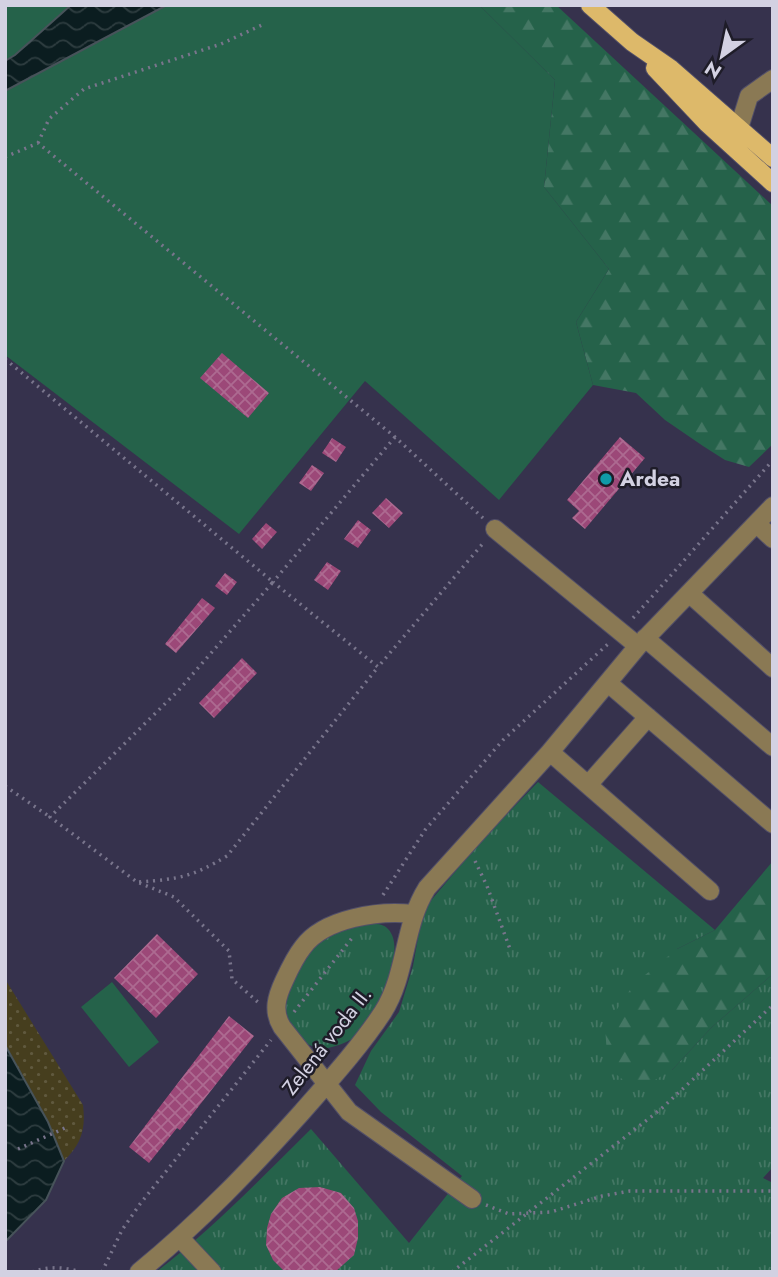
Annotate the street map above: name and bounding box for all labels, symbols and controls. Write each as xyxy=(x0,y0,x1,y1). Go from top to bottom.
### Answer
north arrow xyxy=(687,21,757,91)
text: N xyxy=(699,54,727,85)
place label: Ardea xyxy=(619,464,680,494)
marker: Ardea xyxy=(598,471,614,487)
street label: Zelená voda II. xyxy=(275,980,379,1102)

